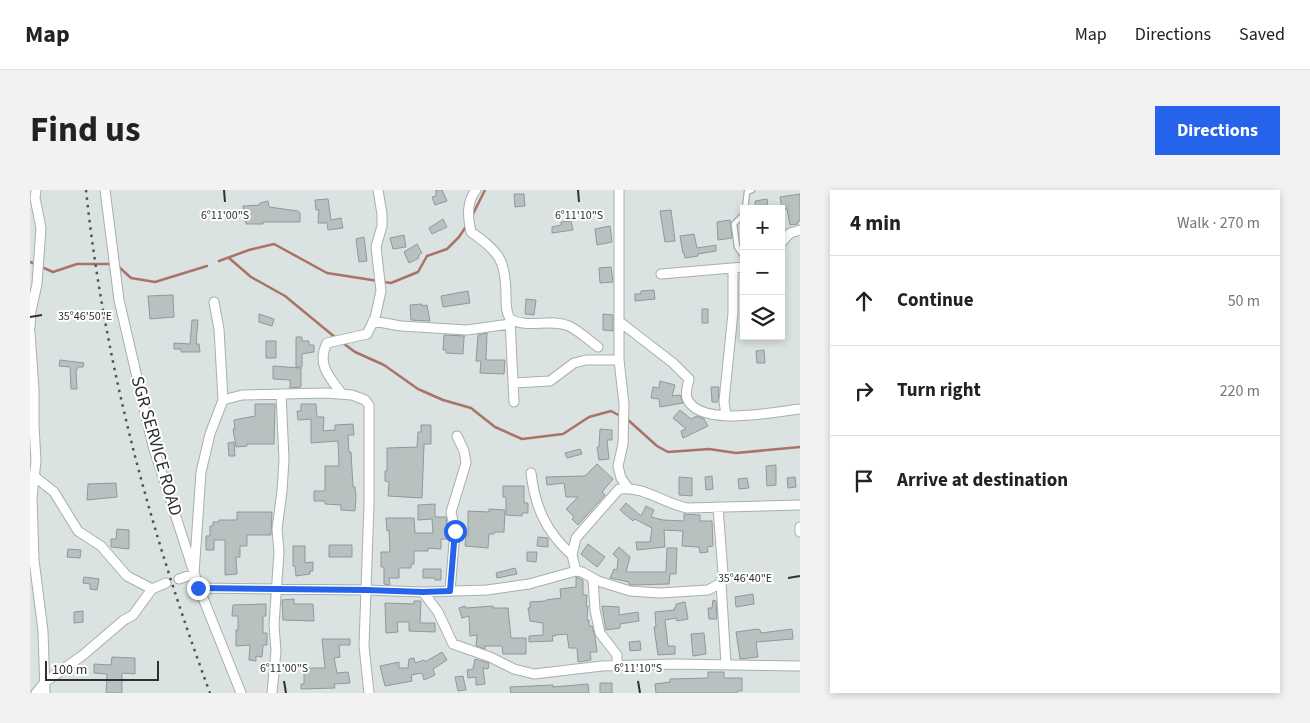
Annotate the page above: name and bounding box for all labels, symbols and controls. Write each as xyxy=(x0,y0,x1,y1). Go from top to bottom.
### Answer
text: Map xyxy=(25,17,70,52)
text: Map xyxy=(1075,22,1107,47)
text: Directions xyxy=(1135,22,1211,47)
text: Saved xyxy=(1239,22,1285,47)
text: Find us xyxy=(30,105,140,155)
button: Directions xyxy=(1155,106,1280,155)
map controls xyxy=(740,205,785,340)
button: + xyxy=(740,205,785,250)
text: 6°11'00"S xyxy=(201,207,249,224)
text: 6°11'10"S xyxy=(555,207,603,224)
text: 4 min xyxy=(850,208,901,238)
text: Walk · 270 m xyxy=(1177,212,1260,234)
button: − xyxy=(740,250,785,295)
icon: ahead xyxy=(850,287,878,315)
text: Continue xyxy=(897,287,974,314)
text: 50 m xyxy=(1228,290,1260,312)
button: layers xyxy=(740,295,785,340)
text: 35°46'50"E xyxy=(58,308,112,325)
street label: SGR SERVICE ROAD xyxy=(125,373,188,519)
icon: right xyxy=(850,377,878,405)
text: Turn right xyxy=(897,377,981,404)
text: 220 m xyxy=(1220,380,1260,402)
icon: arrive xyxy=(850,467,878,495)
text: Arrive at destination xyxy=(897,467,1068,494)
route start xyxy=(444,520,467,543)
text: 35°46'40"E xyxy=(718,570,772,587)
route end xyxy=(187,577,210,600)
scale bar xyxy=(45,658,159,681)
text: 100 m xyxy=(52,660,87,680)
text: 6°11'00"S xyxy=(260,660,308,677)
text: 6°11'10"S xyxy=(614,660,662,677)

